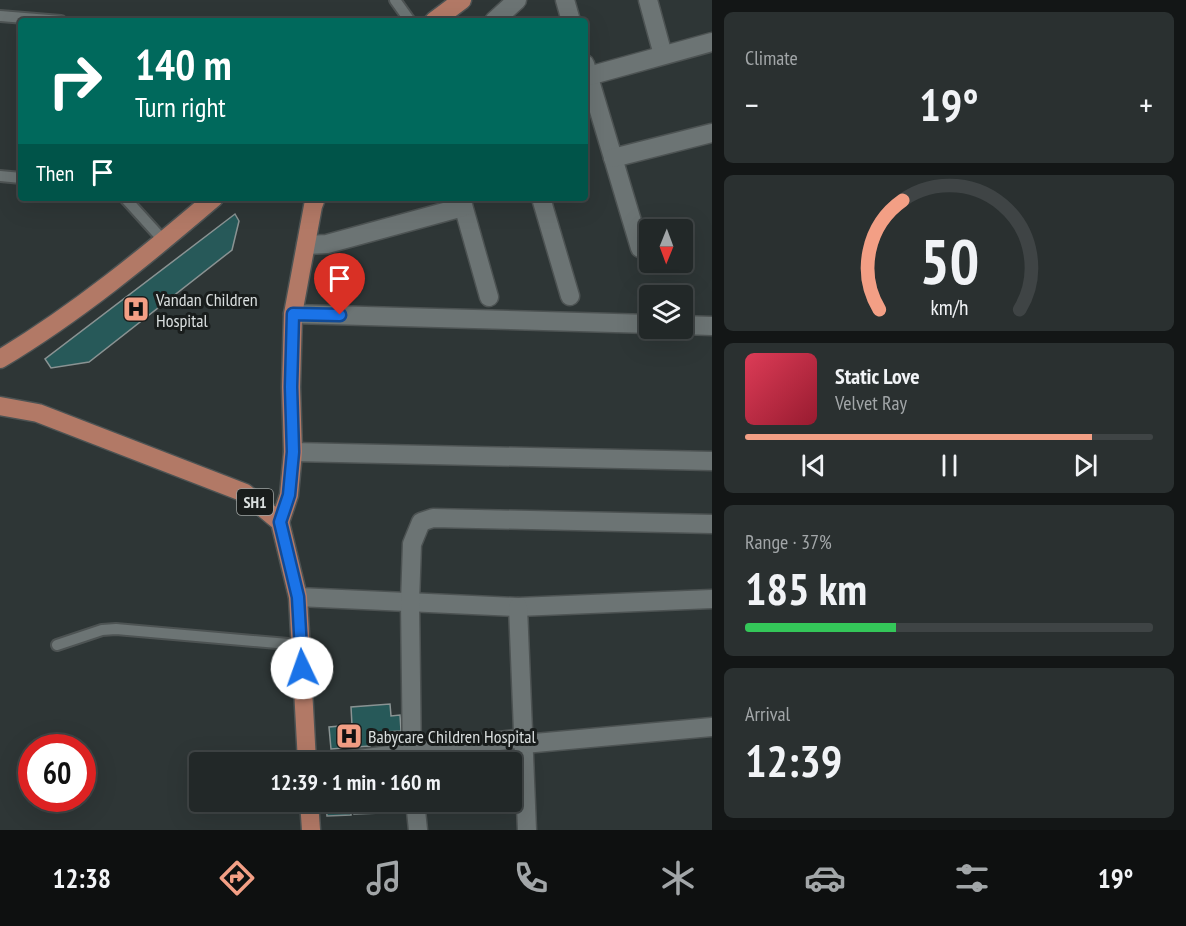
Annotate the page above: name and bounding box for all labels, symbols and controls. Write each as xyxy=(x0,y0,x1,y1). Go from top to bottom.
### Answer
text: 140 m xyxy=(135,37,232,92)
icon: right xyxy=(36,42,114,120)
text: Climate xyxy=(745,45,798,71)
text: 19° xyxy=(919,75,979,133)
text: − xyxy=(745,83,759,126)
text: + xyxy=(1139,83,1153,126)
text: Turn right xyxy=(135,90,226,124)
icon: arrive xyxy=(86,156,119,189)
text: Then xyxy=(36,159,74,187)
north arrow xyxy=(639,219,693,273)
map controls xyxy=(639,219,693,339)
text: 50 xyxy=(919,220,979,301)
pin xyxy=(314,253,365,315)
icon: arrive xyxy=(323,262,356,295)
button: layers xyxy=(639,285,693,339)
place label: Vandan Children Hospital xyxy=(155,288,258,332)
text: km/h xyxy=(930,293,968,321)
hospital icon: Vandan Children Hospital xyxy=(121,294,151,324)
text: Static Love xyxy=(835,362,920,390)
text: Velvet Ray xyxy=(835,390,907,416)
icon: previous xyxy=(797,449,830,482)
icon: pause xyxy=(933,449,966,482)
icon: next xyxy=(1069,449,1102,482)
road number: SH1 xyxy=(237,489,273,515)
text: Range · 37% xyxy=(745,529,832,555)
text: 185 km xyxy=(745,559,867,617)
position arrow xyxy=(270,636,334,700)
text: Arrival xyxy=(745,701,790,727)
hospital icon: Babycare Children Hospital xyxy=(334,721,364,751)
place label: Babycare Children Hospital xyxy=(368,725,536,748)
text: 12:39 xyxy=(745,731,842,789)
speed limit sign: 60 xyxy=(18,734,96,812)
text: 12:39 · 1 min · 160 m xyxy=(270,768,441,796)
icon: directions xyxy=(216,857,258,899)
icon: music xyxy=(363,857,405,899)
icon: phone xyxy=(510,857,552,899)
icon: climate xyxy=(657,857,699,899)
icon: car xyxy=(804,857,846,899)
icon: filters xyxy=(951,857,993,899)
text: 12:38 xyxy=(52,861,111,895)
text: 19° xyxy=(1098,861,1133,895)

